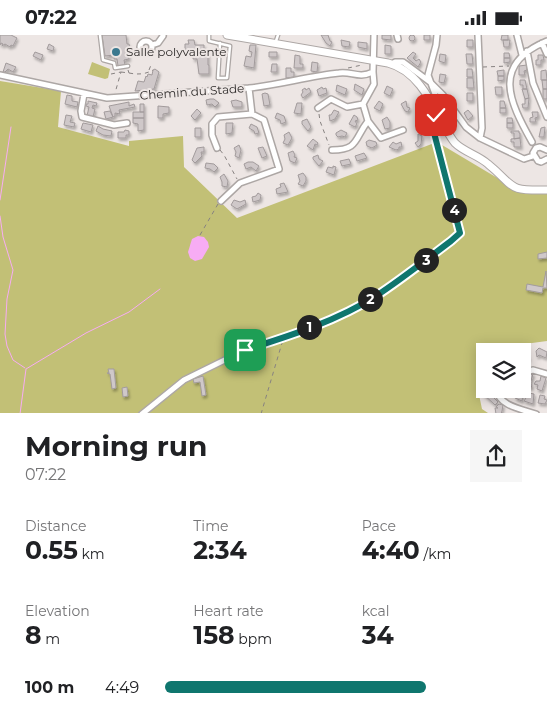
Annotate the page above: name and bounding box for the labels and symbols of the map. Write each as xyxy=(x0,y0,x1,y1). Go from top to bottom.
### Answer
place label: Salle polyvalente xyxy=(126,44,226,59)
marker: Salle polyvalente xyxy=(110,46,122,58)
street label: Chemin du Stade xyxy=(139,80,245,103)
pin xyxy=(415,94,457,136)
pin: 4 xyxy=(442,197,466,223)
pin: 3 xyxy=(414,247,438,273)
pin: 2 xyxy=(358,287,382,311)
pin: 1 xyxy=(296,315,322,339)
pin xyxy=(224,329,266,371)

